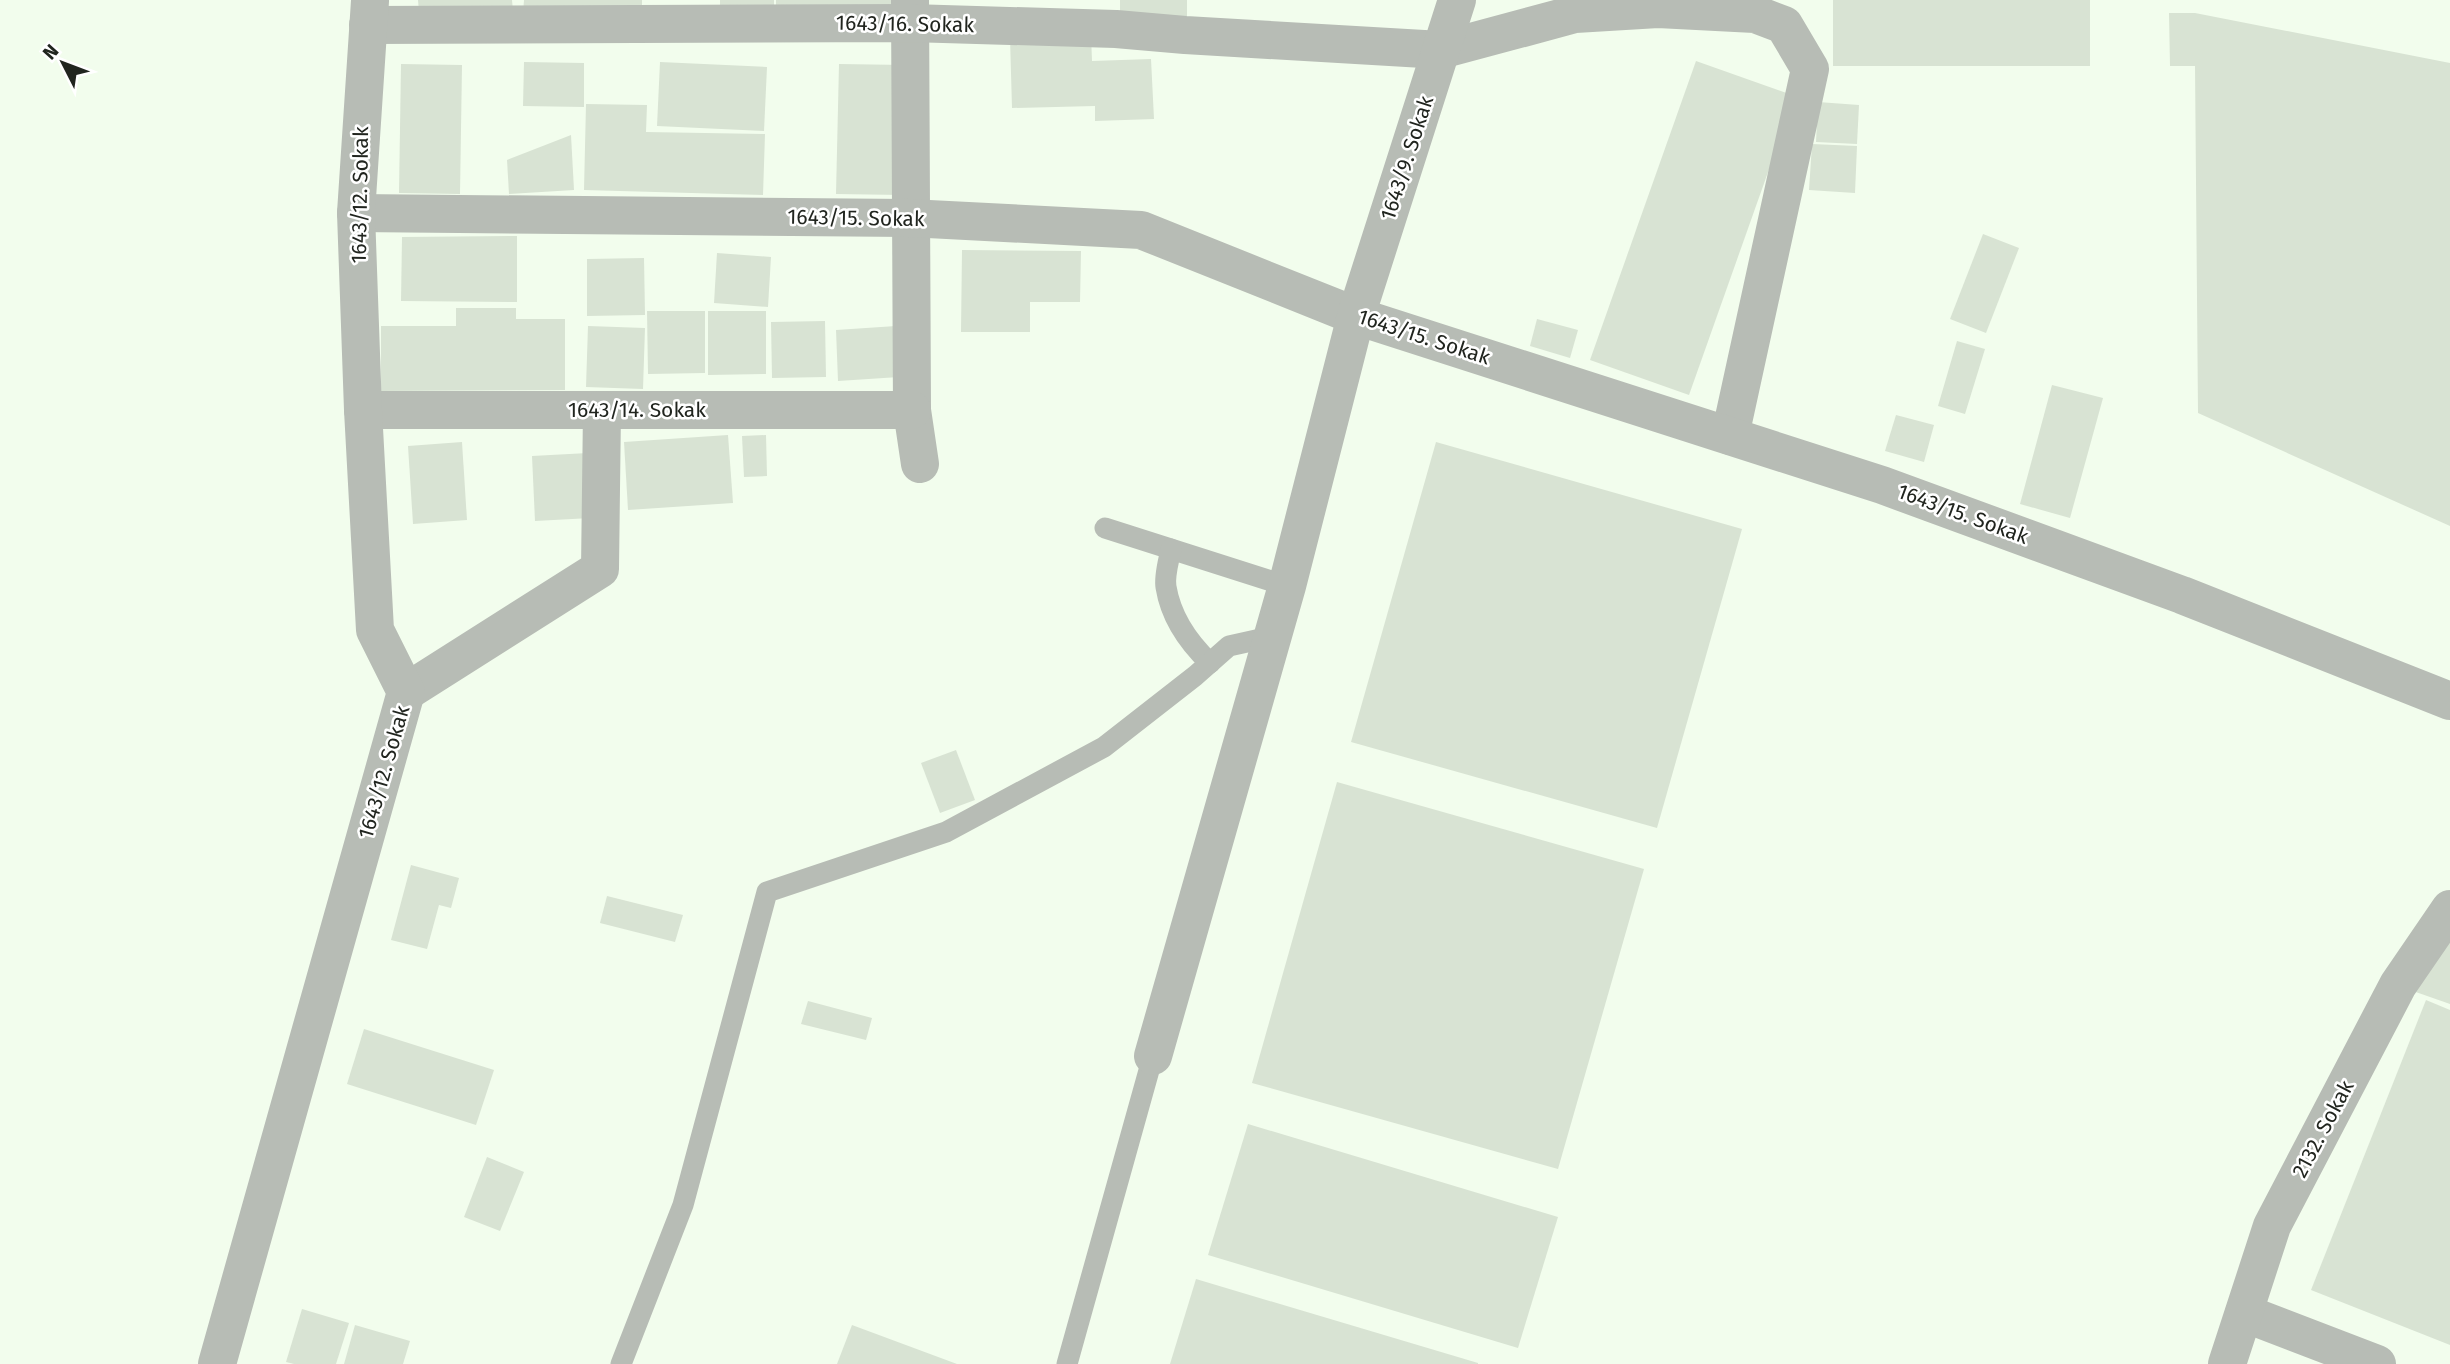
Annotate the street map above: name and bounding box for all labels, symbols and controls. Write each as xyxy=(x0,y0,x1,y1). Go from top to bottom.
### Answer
street label: 1643/16. Sokak xyxy=(836,10,974,38)
north arrow xyxy=(28,28,98,98)
text: N xyxy=(38,40,64,64)
street label: 1643/9. Sokak xyxy=(1375,92,1439,223)
street label: 1643/12. Sokak xyxy=(346,126,374,264)
street label: 1643/15. Sokak xyxy=(787,204,925,232)
street label: 1643/15. Sokak xyxy=(1355,303,1494,371)
street label: 1643/14. Sokak xyxy=(568,397,706,423)
street label: 1643/15. Sokak xyxy=(1894,478,2032,550)
street label: 1643/12. Sokak xyxy=(353,702,415,842)
street label: 2132. Sokak xyxy=(2287,1076,2360,1182)

